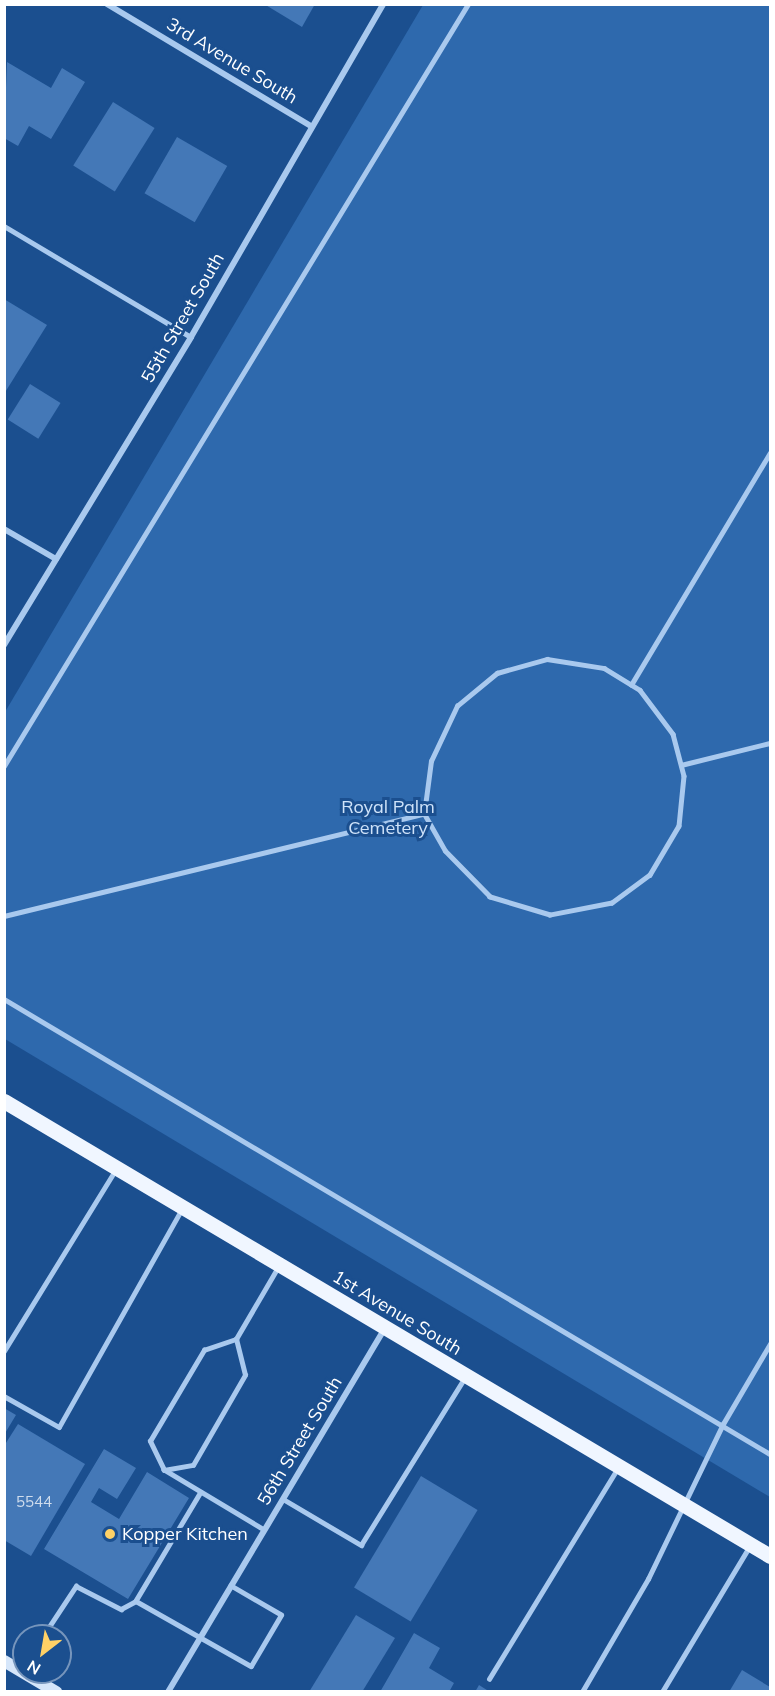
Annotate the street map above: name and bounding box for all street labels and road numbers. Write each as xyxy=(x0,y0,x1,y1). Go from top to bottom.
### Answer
street label: 3rd Avenue South xyxy=(163,13,301,109)
street label: 55th Street South xyxy=(137,249,229,387)
street label: 1st Avenue South xyxy=(329,1266,465,1360)
street label: 56th Street South xyxy=(253,1373,347,1509)

